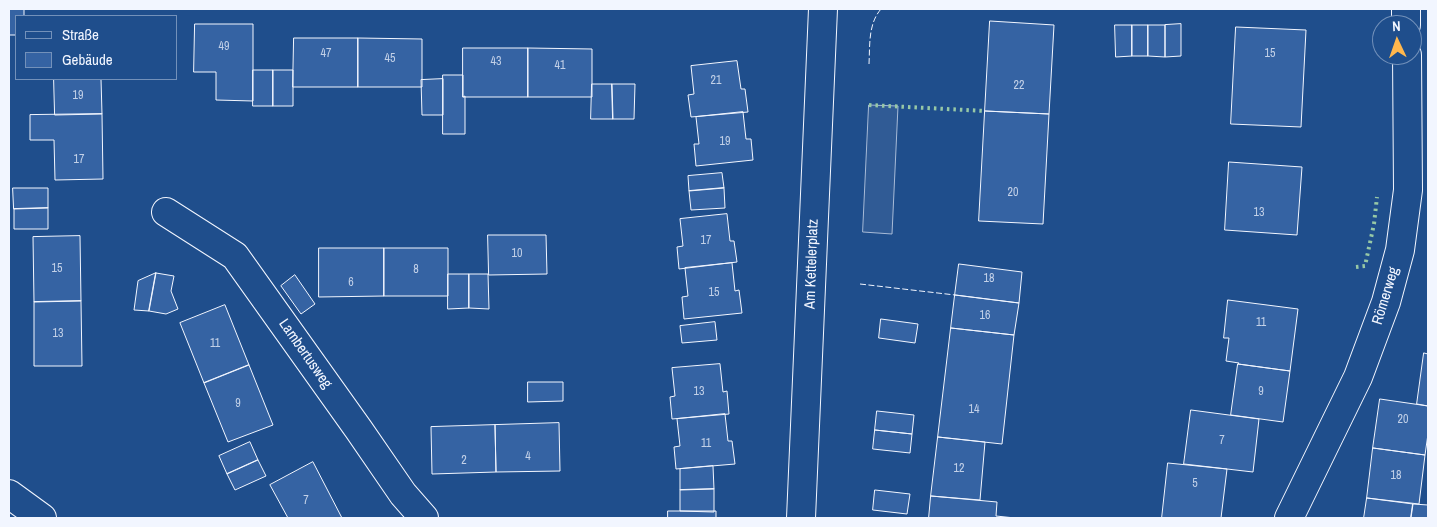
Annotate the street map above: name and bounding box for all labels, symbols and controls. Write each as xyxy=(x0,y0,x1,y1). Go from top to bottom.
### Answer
legend xyxy=(15,15,178,80)
north arrow xyxy=(1372,15,1422,65)
text: N xyxy=(1392,17,1401,35)
text: Straße xyxy=(62,24,99,45)
house number: 49 xyxy=(219,40,229,54)
house number: 47 xyxy=(321,47,331,61)
house number: 15 xyxy=(1265,47,1275,61)
text: Gebäude xyxy=(62,49,113,70)
house number: 45 xyxy=(385,52,395,66)
house number: 43 xyxy=(491,55,501,69)
house number: 41 xyxy=(555,59,565,73)
house number: 21 xyxy=(711,74,721,88)
house number: 22 xyxy=(1014,79,1024,93)
house number: 19 xyxy=(73,89,83,103)
house number: 19 xyxy=(720,135,730,149)
house number: 17 xyxy=(74,153,84,167)
house number: 20 xyxy=(1008,186,1018,200)
house number: 13 xyxy=(1254,206,1264,220)
street label: Am Kettelerplatz xyxy=(801,219,823,309)
house number: 17 xyxy=(701,234,711,248)
house number: 10 xyxy=(512,247,522,261)
house number: 15 xyxy=(52,262,62,276)
house number: 8 xyxy=(413,263,419,277)
street label: Römerweg xyxy=(1369,265,1403,327)
house number: 18 xyxy=(984,272,994,286)
house number: 6 xyxy=(348,276,354,290)
house number: 15 xyxy=(709,286,719,300)
house number: 16 xyxy=(980,309,990,323)
street label: Lambertusweg xyxy=(274,316,336,392)
house number: 11 xyxy=(1256,316,1266,330)
house number: 13 xyxy=(53,327,63,341)
house number: 11 xyxy=(210,337,220,351)
house number: 13 xyxy=(694,385,704,399)
house number: 9 xyxy=(1258,385,1264,399)
house number: 9 xyxy=(235,397,241,411)
house number: 14 xyxy=(969,403,979,417)
house number: 20 xyxy=(1398,413,1408,427)
house number: 7 xyxy=(1219,434,1225,448)
house number: 11 xyxy=(701,437,711,451)
house number: 4 xyxy=(525,450,531,464)
house number: 2 xyxy=(461,454,467,468)
house number: 12 xyxy=(954,462,964,476)
house number: 18 xyxy=(1391,469,1401,483)
house number: 5 xyxy=(1192,477,1198,491)
house number: 7 xyxy=(303,494,309,508)

